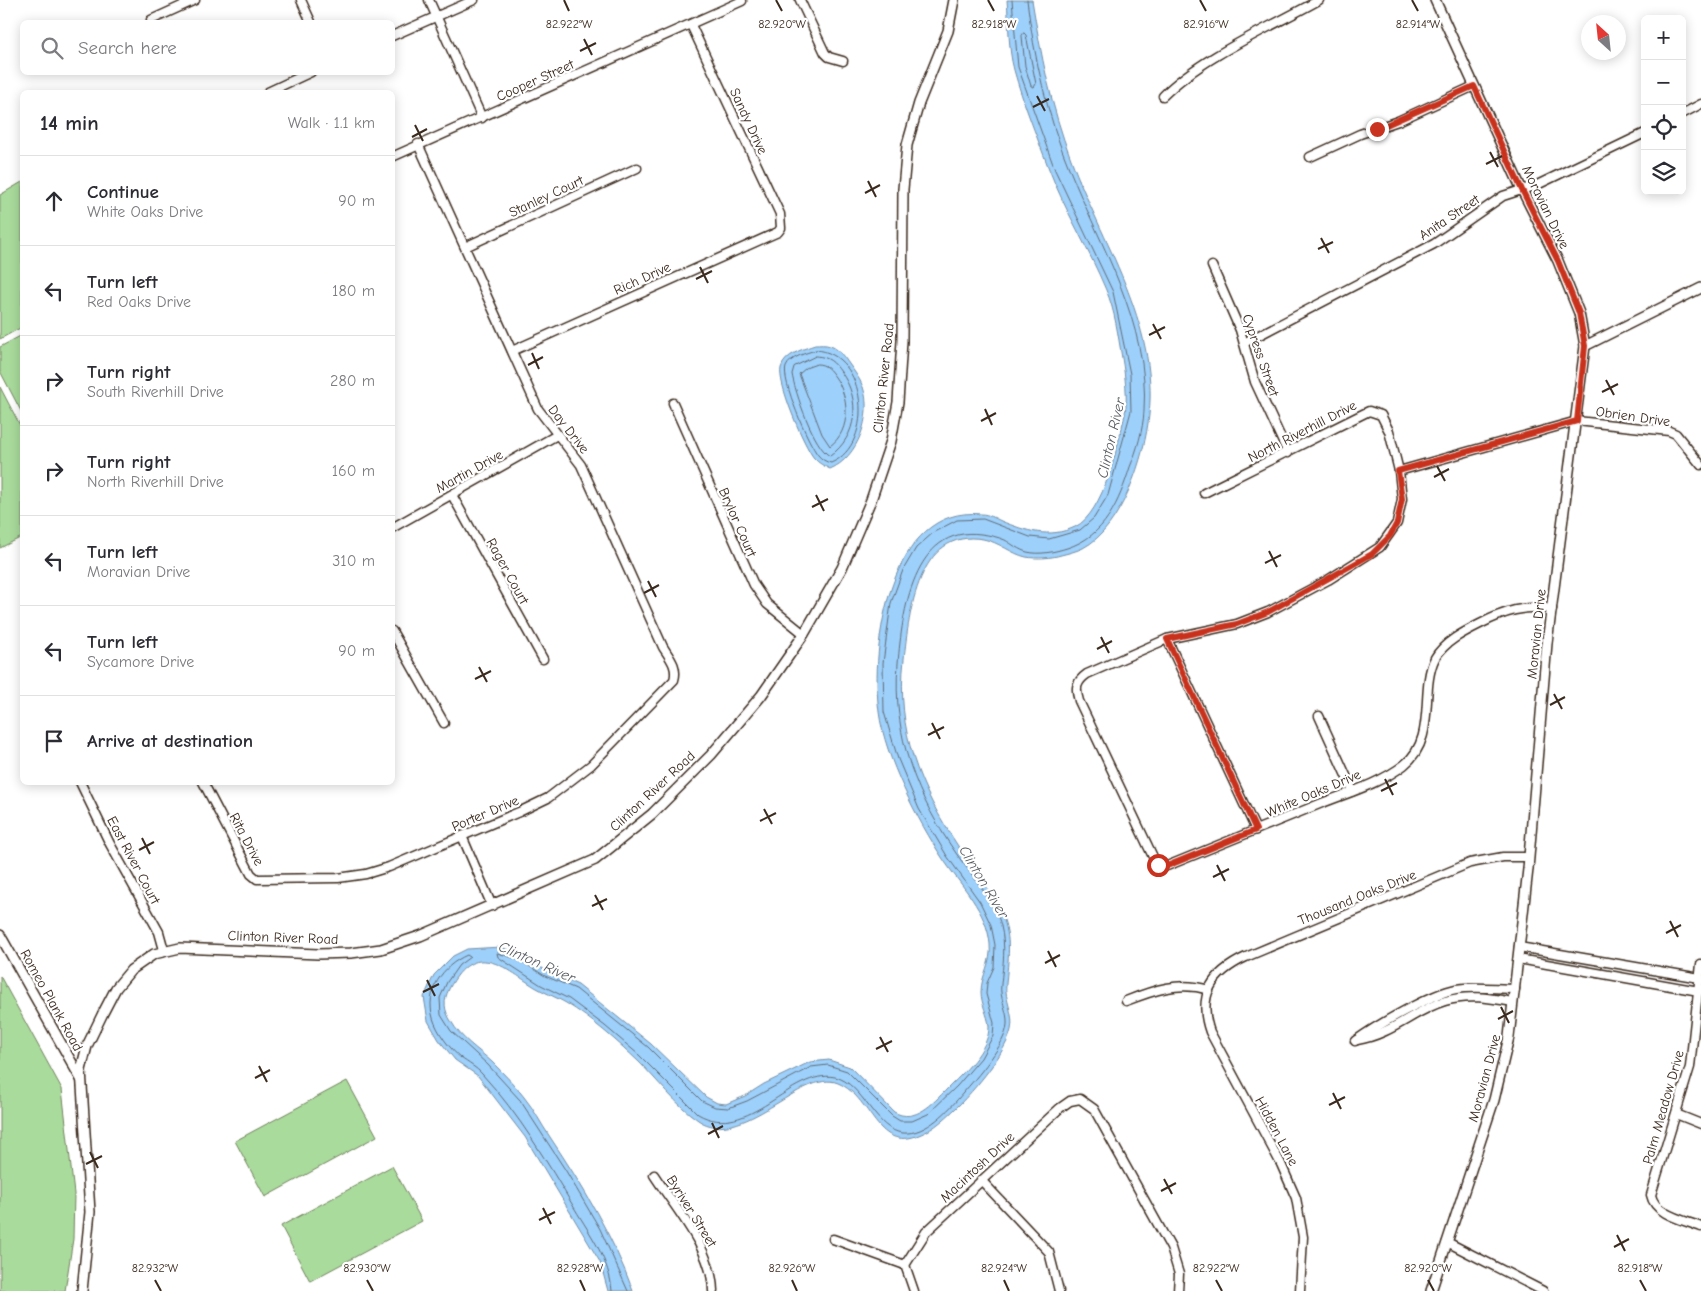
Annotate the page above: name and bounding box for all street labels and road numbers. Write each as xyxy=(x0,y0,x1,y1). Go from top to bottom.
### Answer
street label: Cooper Street xyxy=(494,55,578,105)
street label: Sandy Drive xyxy=(726,85,771,157)
street label: Moravian Drive xyxy=(1518,163,1573,252)
street label: Stanley Court xyxy=(506,171,587,221)
street label: Anita Street xyxy=(1416,190,1484,244)
street label: Rich Drive xyxy=(611,258,673,299)
street label: Cypress Street xyxy=(1238,312,1283,400)
street label: Clinton River Road xyxy=(869,322,898,434)
street label: North Riverhill Drive xyxy=(1245,397,1359,466)
street label: Day Drive xyxy=(544,402,593,457)
street label: Obrien Drive xyxy=(1595,403,1671,430)
street label: Martin Drive xyxy=(433,446,506,497)
street label: Brylor Court xyxy=(715,485,761,560)
street label: Rager Court xyxy=(482,535,533,608)
street label: Moravian Drive xyxy=(1523,588,1550,680)
street label: Clinton River Road xyxy=(606,747,699,835)
street label: White Oaks Drive xyxy=(1263,766,1363,821)
street label: Porter Drive xyxy=(449,792,521,835)
street label: Rita Drive xyxy=(226,810,267,868)
street label: East River Court xyxy=(103,813,164,908)
street label: Thousand Oaks Drive xyxy=(1296,866,1419,929)
street label: Clinton River Road xyxy=(227,927,339,948)
street label: Romeo Plank Road xyxy=(17,946,87,1054)
street label: Moravian Drive xyxy=(1465,1032,1504,1124)
street label: Palm Meadow Drive xyxy=(1639,1048,1688,1166)
street label: Hidden Lane xyxy=(1251,1094,1302,1169)
street label: Macintosh Drive xyxy=(937,1129,1018,1206)
street label: Byriver Street xyxy=(663,1172,721,1251)

